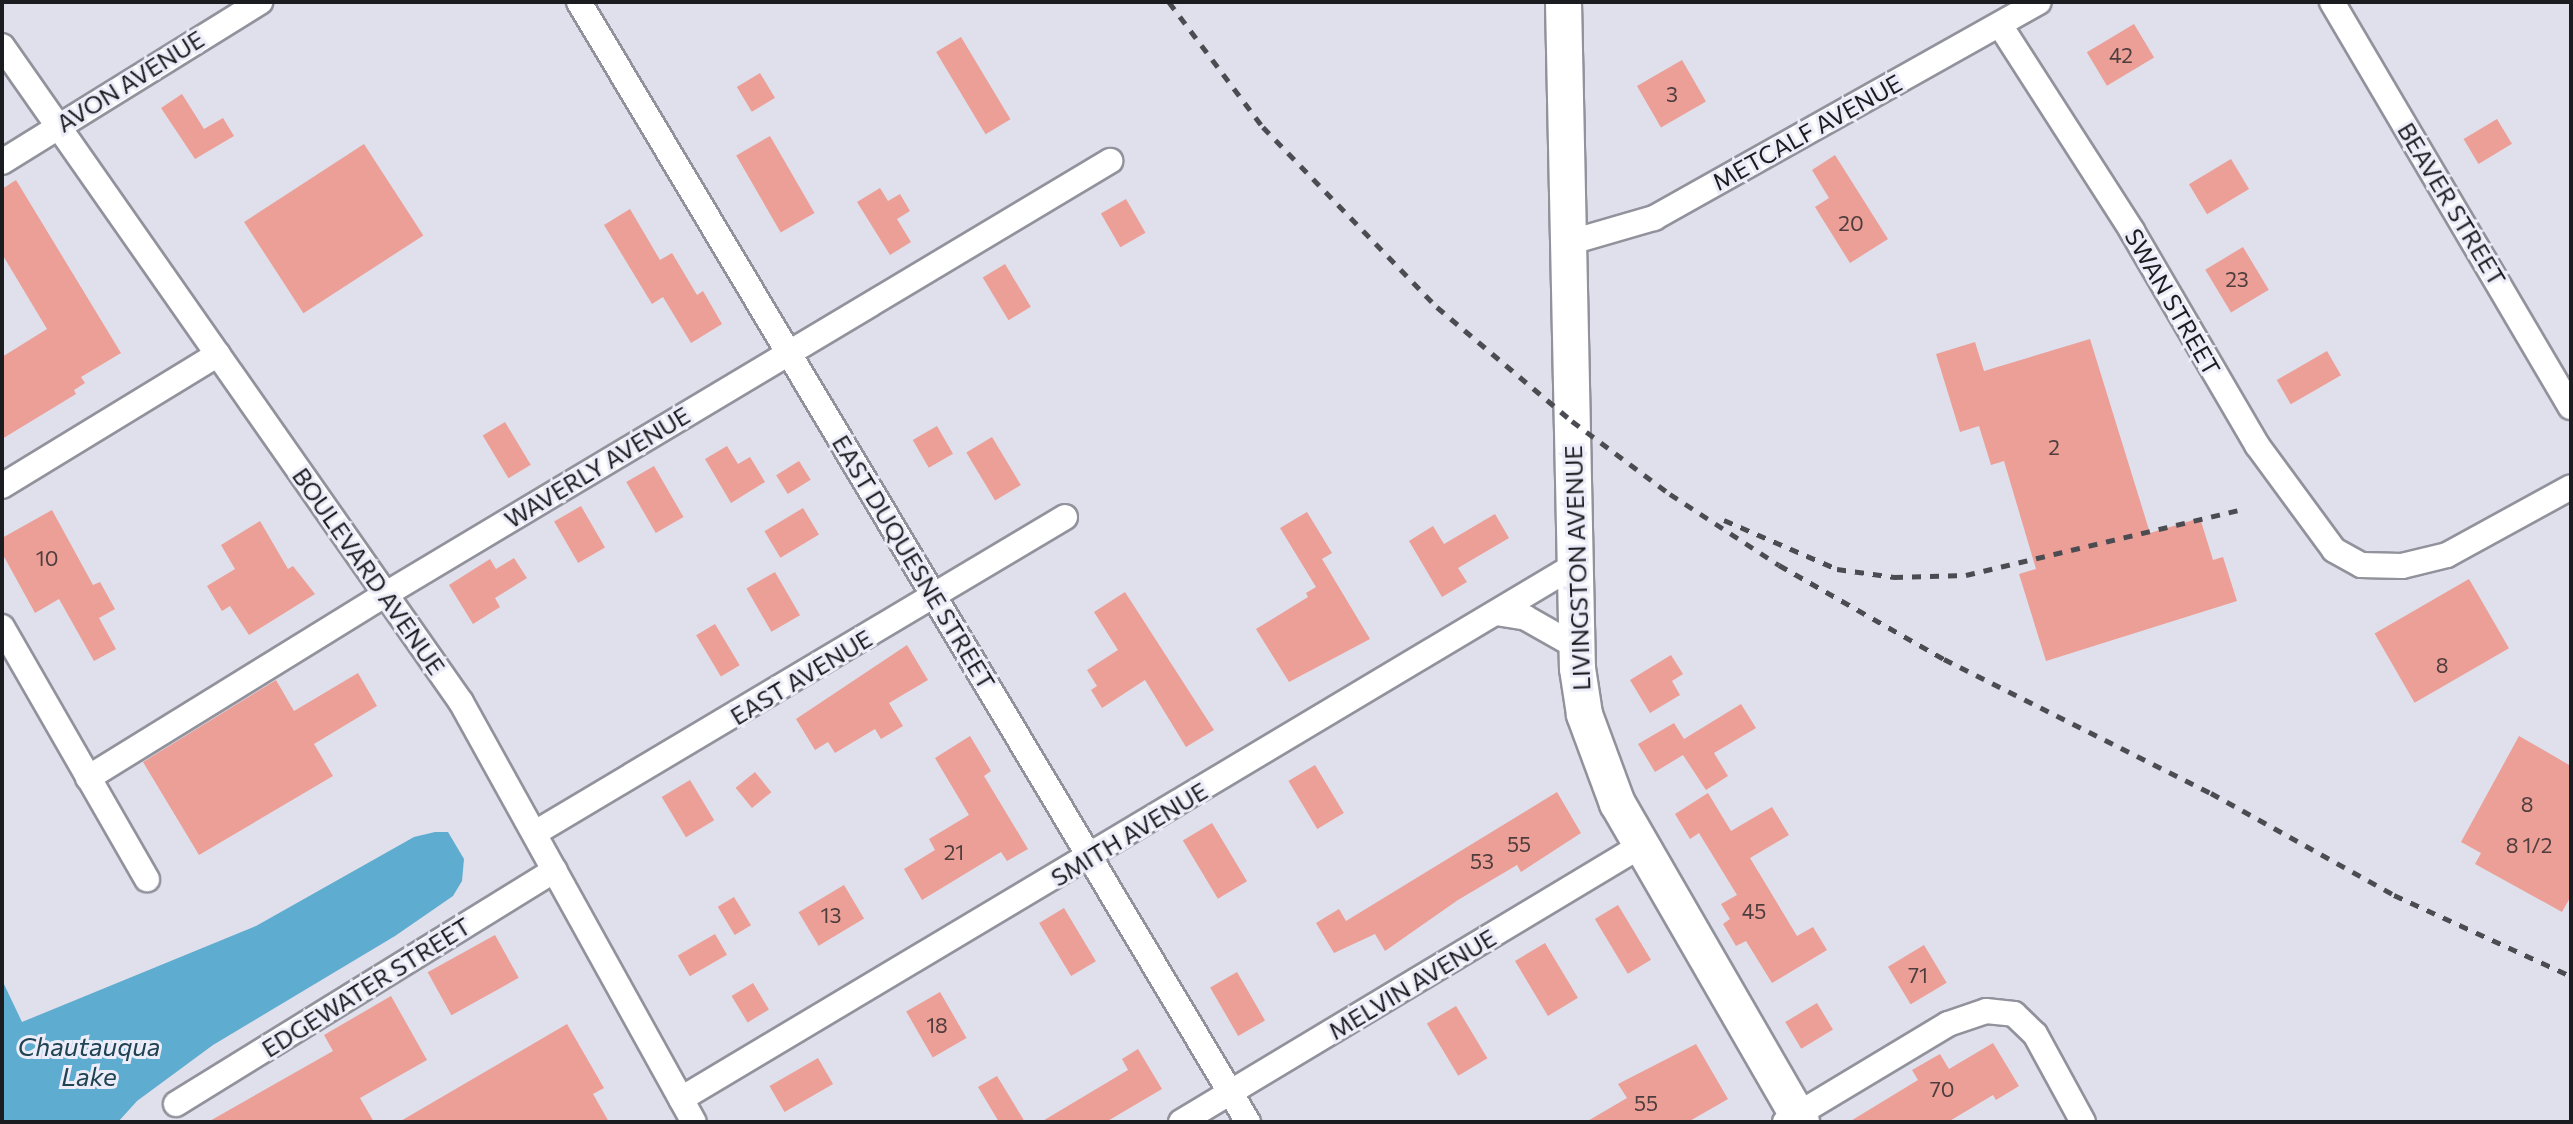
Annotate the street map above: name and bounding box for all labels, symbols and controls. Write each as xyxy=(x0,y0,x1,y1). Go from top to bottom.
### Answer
street label: AVON AVENUE xyxy=(51,24,209,138)
house number: 42 xyxy=(2109,42,2133,68)
street label: METCALF AVENUE xyxy=(1707,68,1907,196)
house number: 3 xyxy=(1666,81,1678,107)
street label: BEAVER STREET xyxy=(2392,117,2512,291)
house number: 20 xyxy=(1838,210,1864,236)
street label: SWAN STREET xyxy=(2119,223,2227,381)
house number: 23 xyxy=(2225,266,2249,292)
street label: WAVERLY AVENUE xyxy=(499,400,695,534)
street label: EAST DUQUESNE STREET xyxy=(827,430,1001,694)
house number: 2 xyxy=(2048,434,2060,460)
street label: LIVINGSTON AVENUE xyxy=(1558,445,1596,691)
street label: BOULEVARD AVENUE xyxy=(287,462,451,680)
house number: 10 xyxy=(36,545,58,571)
street label: EAST AVENUE xyxy=(725,623,877,731)
house number: 8 xyxy=(2436,652,2448,678)
street label: SMITH AVENUE xyxy=(1046,776,1212,892)
house number: 8 xyxy=(2521,791,2533,817)
house number: 55 xyxy=(1507,831,1531,857)
house number: 8 1/2 xyxy=(2506,832,2552,858)
house number: 21 xyxy=(944,839,964,865)
house number: 53 xyxy=(1470,848,1494,874)
house number: 45 xyxy=(1742,898,1766,924)
house number: 13 xyxy=(821,902,841,928)
street label: EDGEWATER STREET xyxy=(256,911,476,1063)
street label: MELVIN AVENUE xyxy=(1323,923,1501,1045)
house number: 71 xyxy=(1908,962,1928,988)
house number: 18 xyxy=(926,1012,948,1038)
water label: Chautauqua Lake xyxy=(18,1030,160,1092)
house number: 70 xyxy=(1930,1076,1954,1102)
house number: 55 xyxy=(1634,1090,1658,1116)

